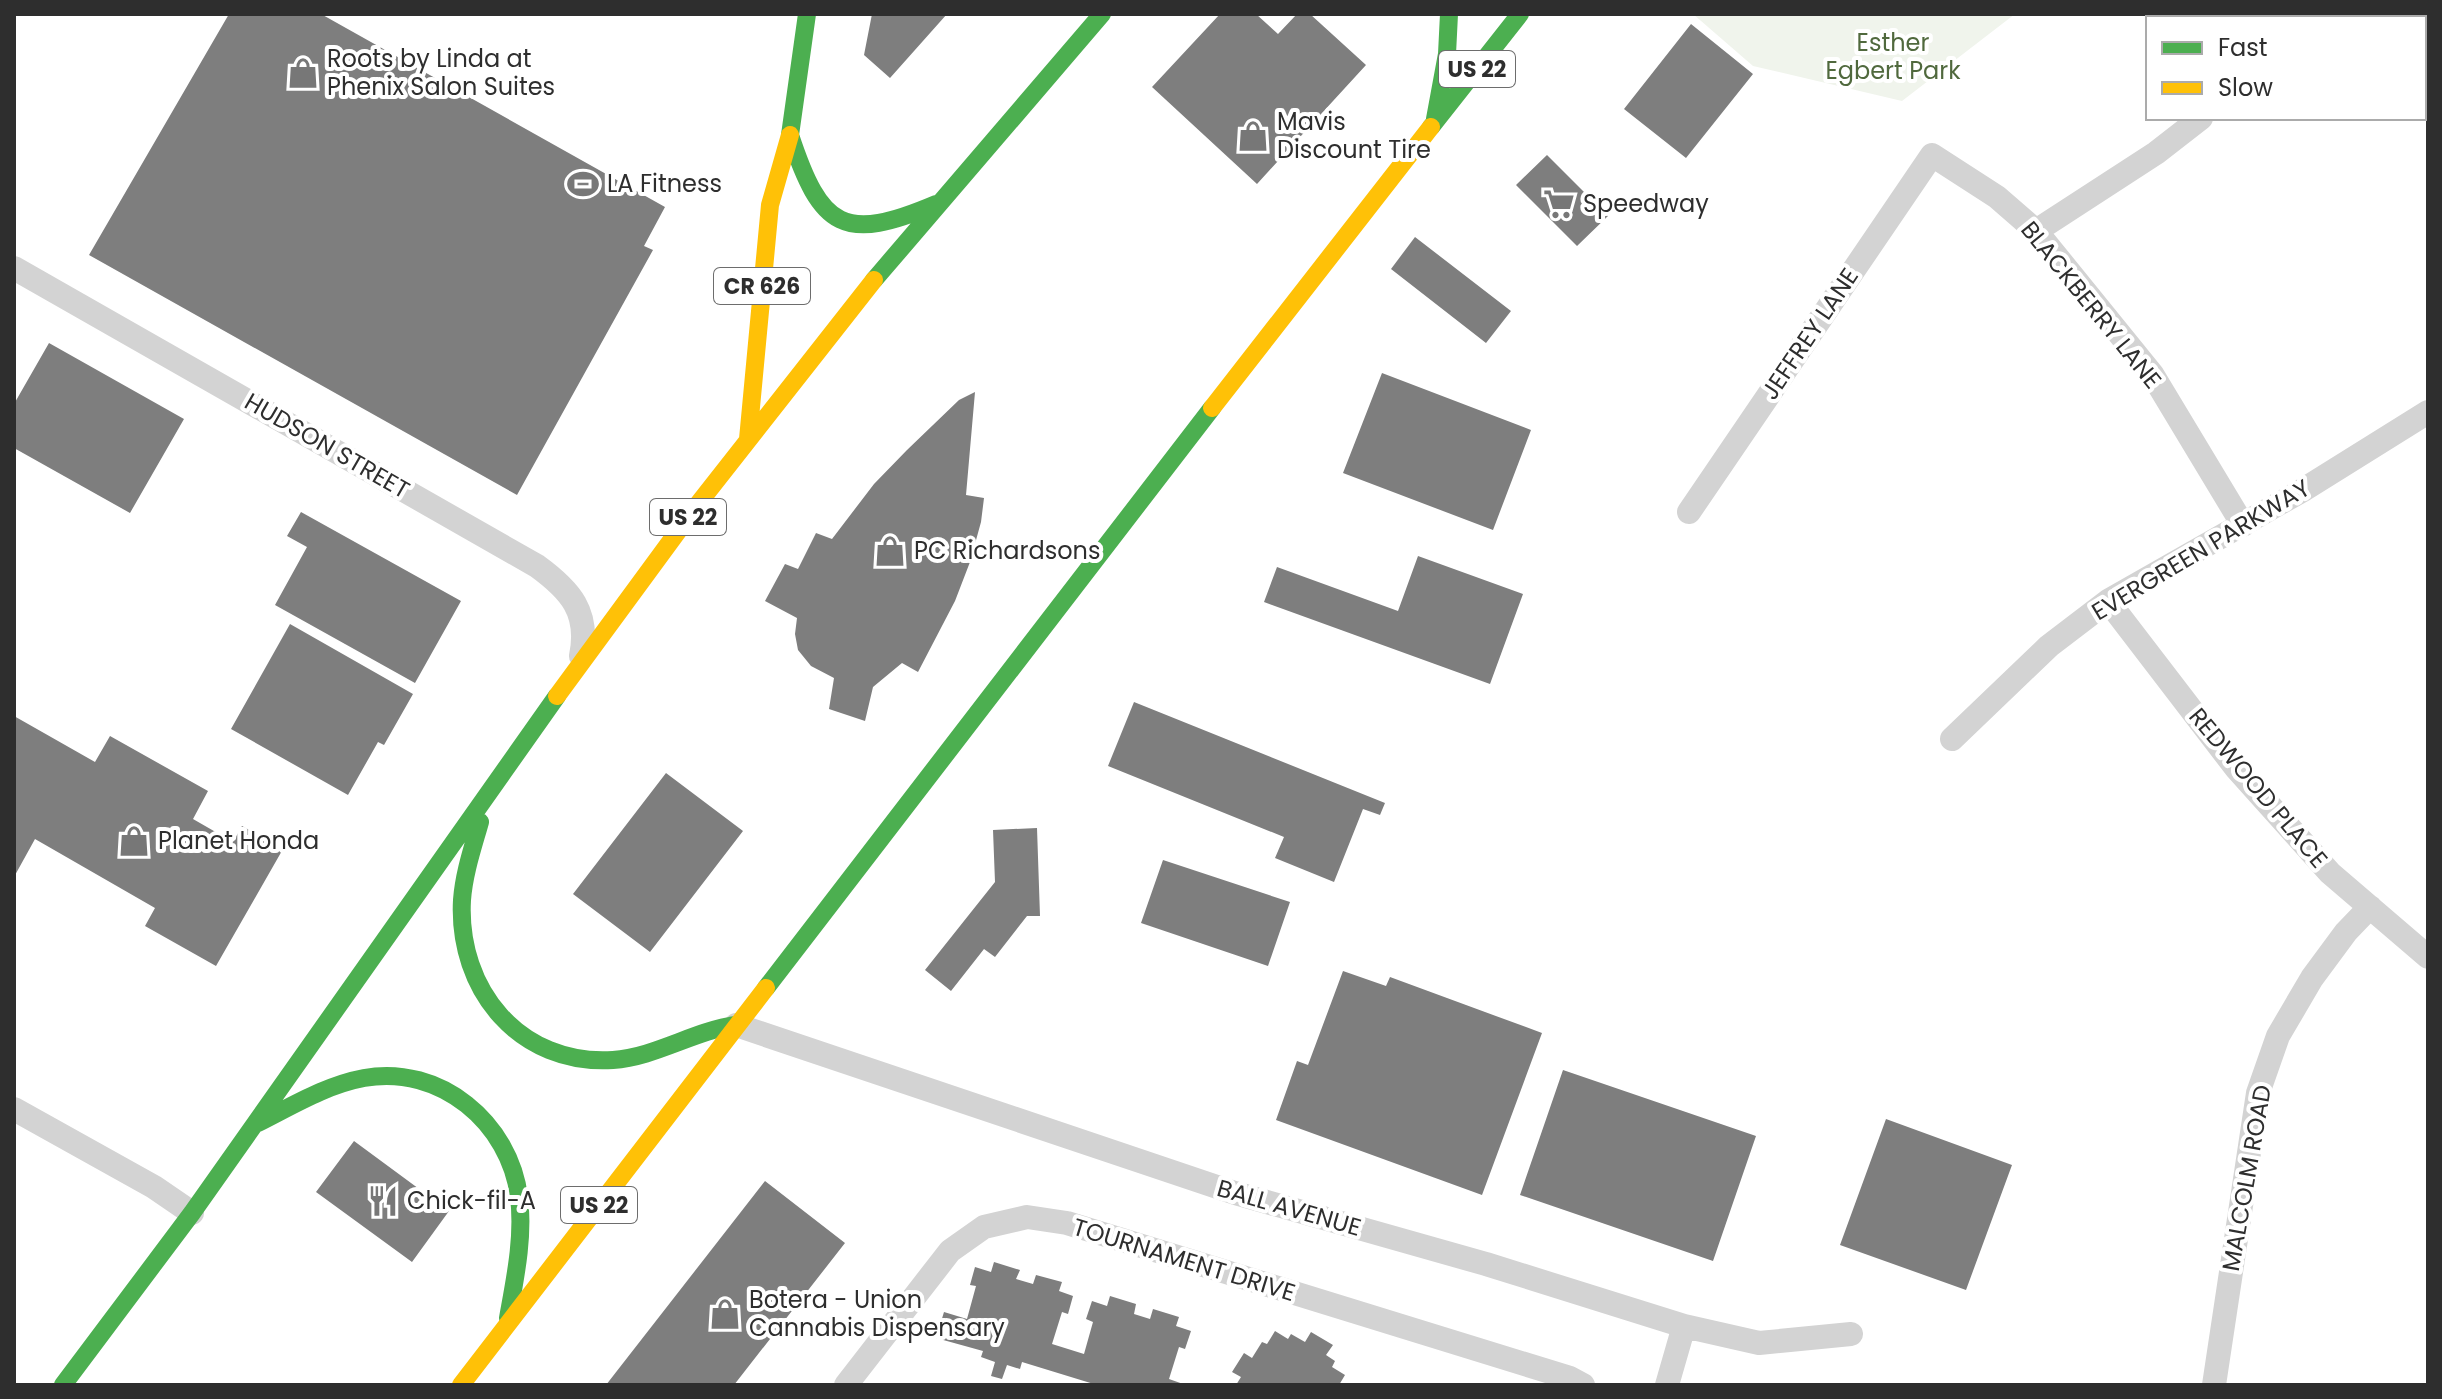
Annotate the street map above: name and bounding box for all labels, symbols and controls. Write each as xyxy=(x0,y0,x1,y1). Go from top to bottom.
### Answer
legend xyxy=(2146,16,2426,120)
park label: Esther Egbert Park xyxy=(1825,26,1961,87)
text: Fast xyxy=(2218,31,2268,64)
place label: Roots by Linda at Phenix Salon Suites xyxy=(327,42,555,103)
road number: US 22 xyxy=(1439,51,1515,87)
shop icon: Roots by Linda at Phenix Salon Suites xyxy=(286,56,320,90)
text: Slow xyxy=(2218,71,2273,104)
place label: Mavis Discount Tire xyxy=(1277,105,1431,166)
shop icon: Mavis Discount Tire xyxy=(1236,119,1270,153)
sports icon: LA Fitness xyxy=(566,167,600,201)
place label: LA Fitness xyxy=(607,167,722,200)
supermarket icon: Speedway xyxy=(1542,187,1576,221)
place label: Speedway xyxy=(1583,187,1709,220)
street label: BLACKBERRY LANE xyxy=(2014,214,2169,395)
street label: JEFFREY LANE xyxy=(1753,261,1866,406)
road number: CR 626 xyxy=(714,268,810,304)
street label: HUDSON STREET xyxy=(239,385,416,506)
street label: EVERGREEN PARKWAY xyxy=(2085,471,2316,628)
road number: US 22 xyxy=(650,499,726,535)
shop icon: PC Richardsons xyxy=(873,534,907,568)
place label: PC Richardsons xyxy=(914,534,1100,567)
street label: REDWOOD PLACE xyxy=(2182,701,2335,875)
shop icon: Planet Honda xyxy=(117,824,151,858)
place label: Planet Honda xyxy=(158,824,319,857)
street label: MALCOLM ROAD xyxy=(2214,1082,2279,1274)
street label: BALL AVENUE xyxy=(1213,1171,1365,1244)
restaurant icon: Chick-fil-A xyxy=(366,1184,400,1218)
place label: Chick-fil-A xyxy=(407,1184,536,1217)
road number: US 22 xyxy=(561,1187,637,1223)
street label: TOURNAMENT DRIVE xyxy=(1069,1210,1299,1309)
place label: Botera - Union Cannabis Dispensary xyxy=(749,1283,1005,1344)
shop icon: Botera - Union Cannabis Dispensary xyxy=(708,1297,742,1331)

